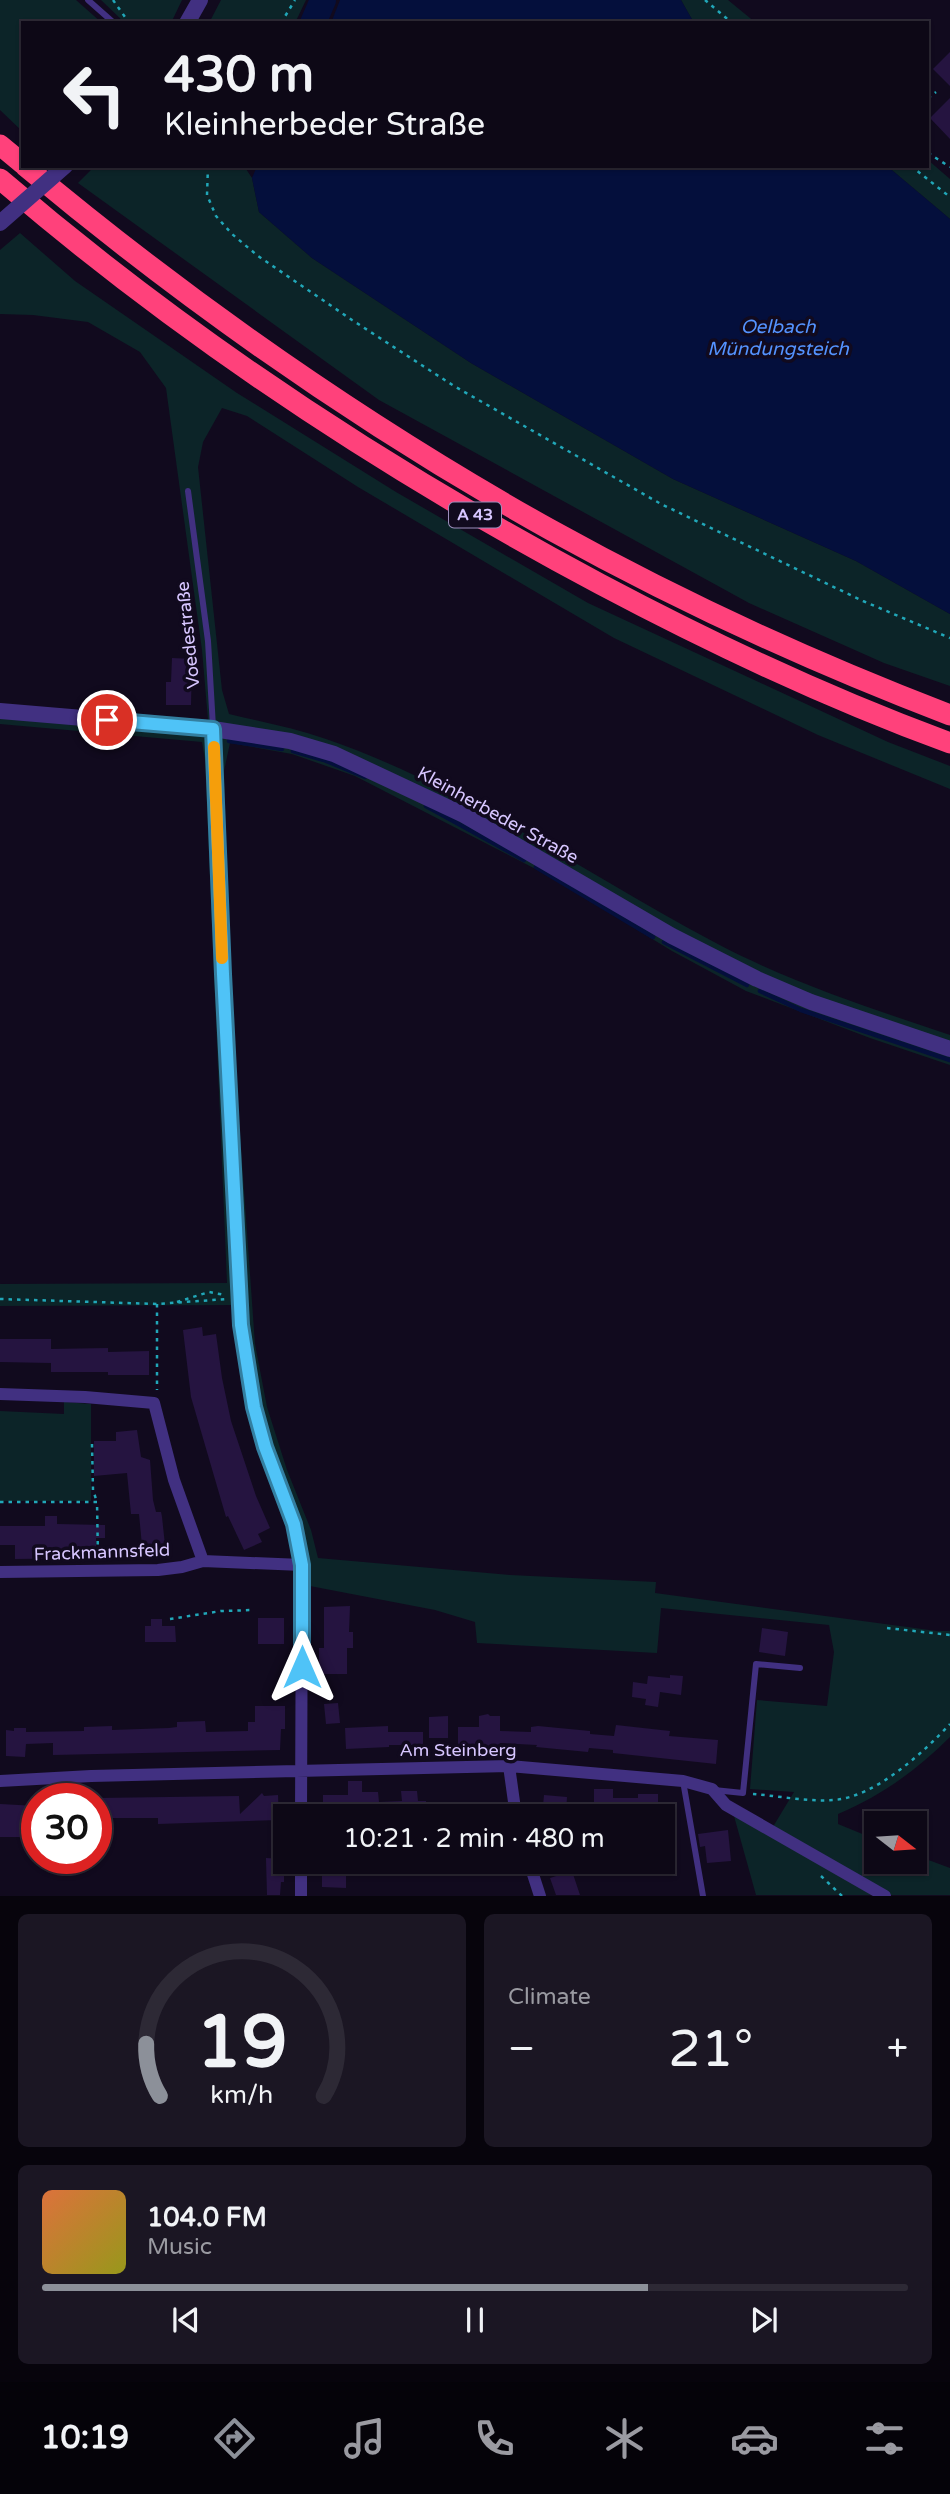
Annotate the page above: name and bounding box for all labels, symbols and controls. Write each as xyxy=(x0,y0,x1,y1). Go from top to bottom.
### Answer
text: 430 m xyxy=(164,46,314,105)
icon: left xyxy=(49,49,140,140)
text: Kleinherbeder Straße xyxy=(164,106,485,144)
water label: Oelbach Mündungsteich xyxy=(707,316,849,360)
road number: A 43 xyxy=(449,502,501,528)
street label: Voedestraße xyxy=(171,580,205,690)
pin xyxy=(77,690,137,750)
icon: arrive xyxy=(88,701,126,739)
street label: Kleinherbeder Straße xyxy=(414,762,582,868)
street label: Frackmannsfeld xyxy=(33,1539,171,1565)
position arrow xyxy=(265,1630,339,1704)
street label: Am Steinberg xyxy=(399,1739,517,1761)
speed limit sign: 30 xyxy=(21,1783,112,1874)
north arrow xyxy=(864,1811,928,1874)
map controls xyxy=(864,1811,927,1874)
text: 10:21 · 2 min · 480 m xyxy=(343,1823,605,1854)
text: Climate xyxy=(508,1983,591,2011)
text: 19 xyxy=(196,2000,288,2088)
text: 21° xyxy=(668,2018,753,2081)
text: − xyxy=(508,2026,535,2072)
text: + xyxy=(887,2026,908,2072)
text: km/h xyxy=(211,2080,273,2110)
text: 104.0 FM xyxy=(147,2202,267,2233)
text: Music xyxy=(147,2233,212,2261)
icon: previous xyxy=(167,2301,205,2339)
icon: pause xyxy=(456,2301,494,2339)
icon: next xyxy=(745,2301,783,2339)
icon: directions xyxy=(210,2414,259,2463)
icon: music xyxy=(340,2414,389,2463)
icon: phone xyxy=(470,2414,519,2463)
icon: climate xyxy=(600,2414,649,2463)
icon: car xyxy=(730,2414,779,2463)
icon: filters xyxy=(860,2414,909,2463)
text: 10:19 xyxy=(41,2419,129,2457)

